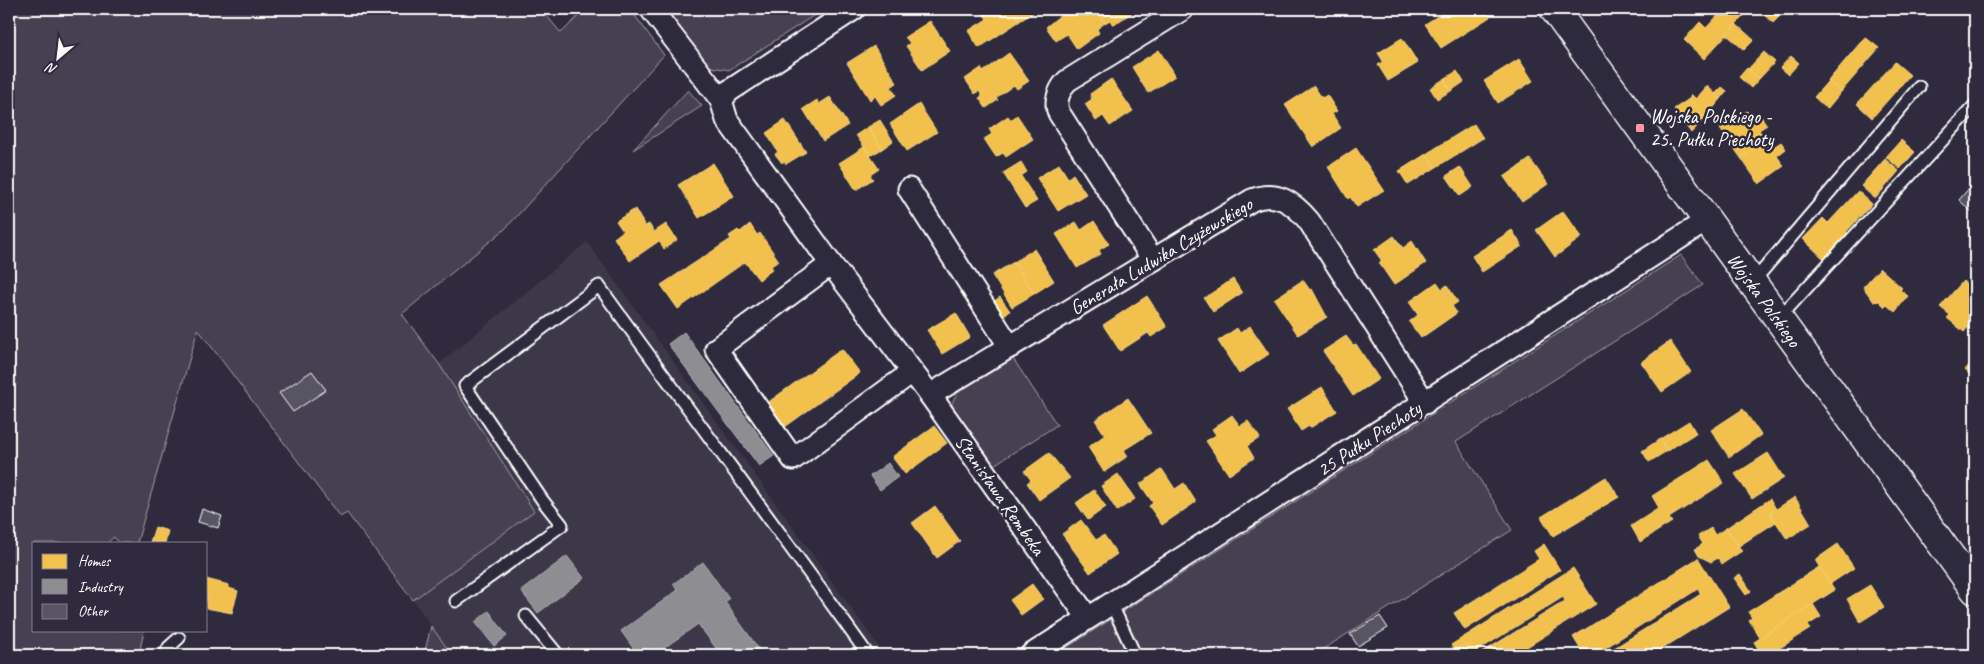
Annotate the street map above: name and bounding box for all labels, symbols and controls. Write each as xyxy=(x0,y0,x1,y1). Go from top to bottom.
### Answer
north arrow xyxy=(32,32,82,82)
text: N xyxy=(42,58,60,79)
place label: Wojska Polskiego - 25. Pułku Piechoty xyxy=(1650,104,1774,152)
marker: Wojska Polskiego - 25. Pułku Piechoty xyxy=(1634,122,1646,134)
street label: Generała Ludwika Czyżewskiego xyxy=(1065,191,1258,320)
street label: Wojska Polskiego xyxy=(1722,248,1807,353)
street label: 25 Pułku Piechoty xyxy=(1312,395,1427,482)
street label: Stanisława Rembeka xyxy=(949,430,1052,562)
legend xyxy=(32,542,208,632)
text: Homes xyxy=(78,552,112,571)
text: Industry xyxy=(78,578,125,597)
text: Other xyxy=(78,602,109,621)

